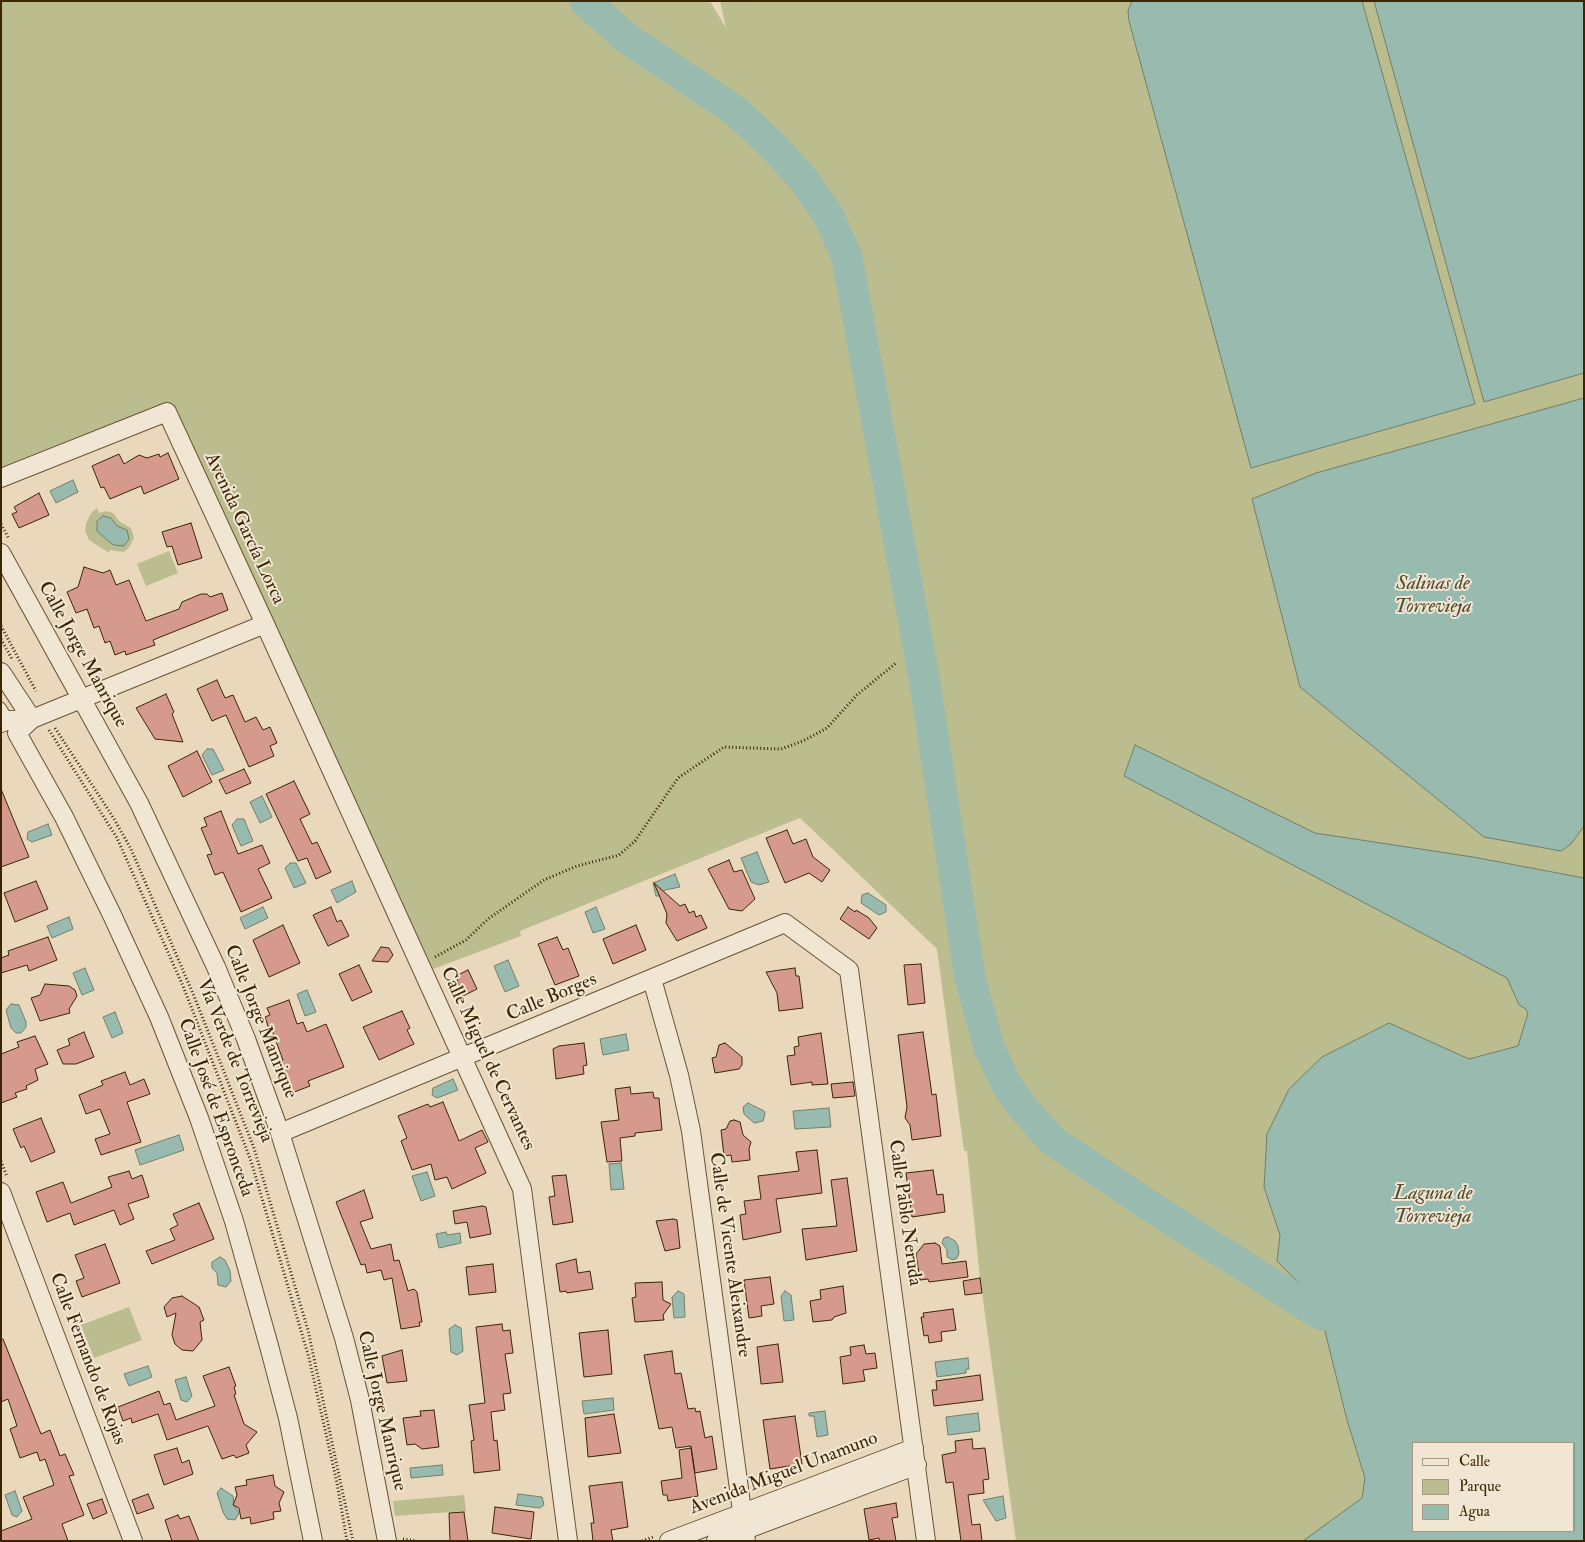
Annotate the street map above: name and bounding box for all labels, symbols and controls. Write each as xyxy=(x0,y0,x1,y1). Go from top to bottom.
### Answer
street label: Avenida García Lorca xyxy=(199,450,289,608)
water label: Salinas de Torrevieja xyxy=(1394,573,1472,620)
street label: Calle Jorge Manrique xyxy=(32,578,132,732)
street label: Calle Jorge Manrique xyxy=(219,942,301,1102)
street label: Calle Miguel de Cervantes xyxy=(435,964,539,1154)
street label: Calle Borges xyxy=(504,969,600,1027)
street label: Vía Verde de Torrevieja xyxy=(191,976,277,1146)
street label: Calle José de Espronceda xyxy=(172,1016,258,1200)
street label: Calle Pablo Neruda xyxy=(882,1138,926,1288)
street label: Calle de Vicente Aleixandre xyxy=(703,1151,755,1359)
water label: Laguna de Torrevieja xyxy=(1394,1183,1472,1230)
street label: Calle Fernando de Rojas xyxy=(44,1270,130,1448)
street label: Calle Jorge Manrique xyxy=(351,1329,411,1493)
street label: Avenida Miguel Unamuno xyxy=(687,1428,881,1520)
legend xyxy=(1412,1442,1575,1532)
text: Calle xyxy=(1459,1452,1490,1471)
text: Parque xyxy=(1459,1477,1501,1496)
text: Agua xyxy=(1459,1502,1490,1521)

